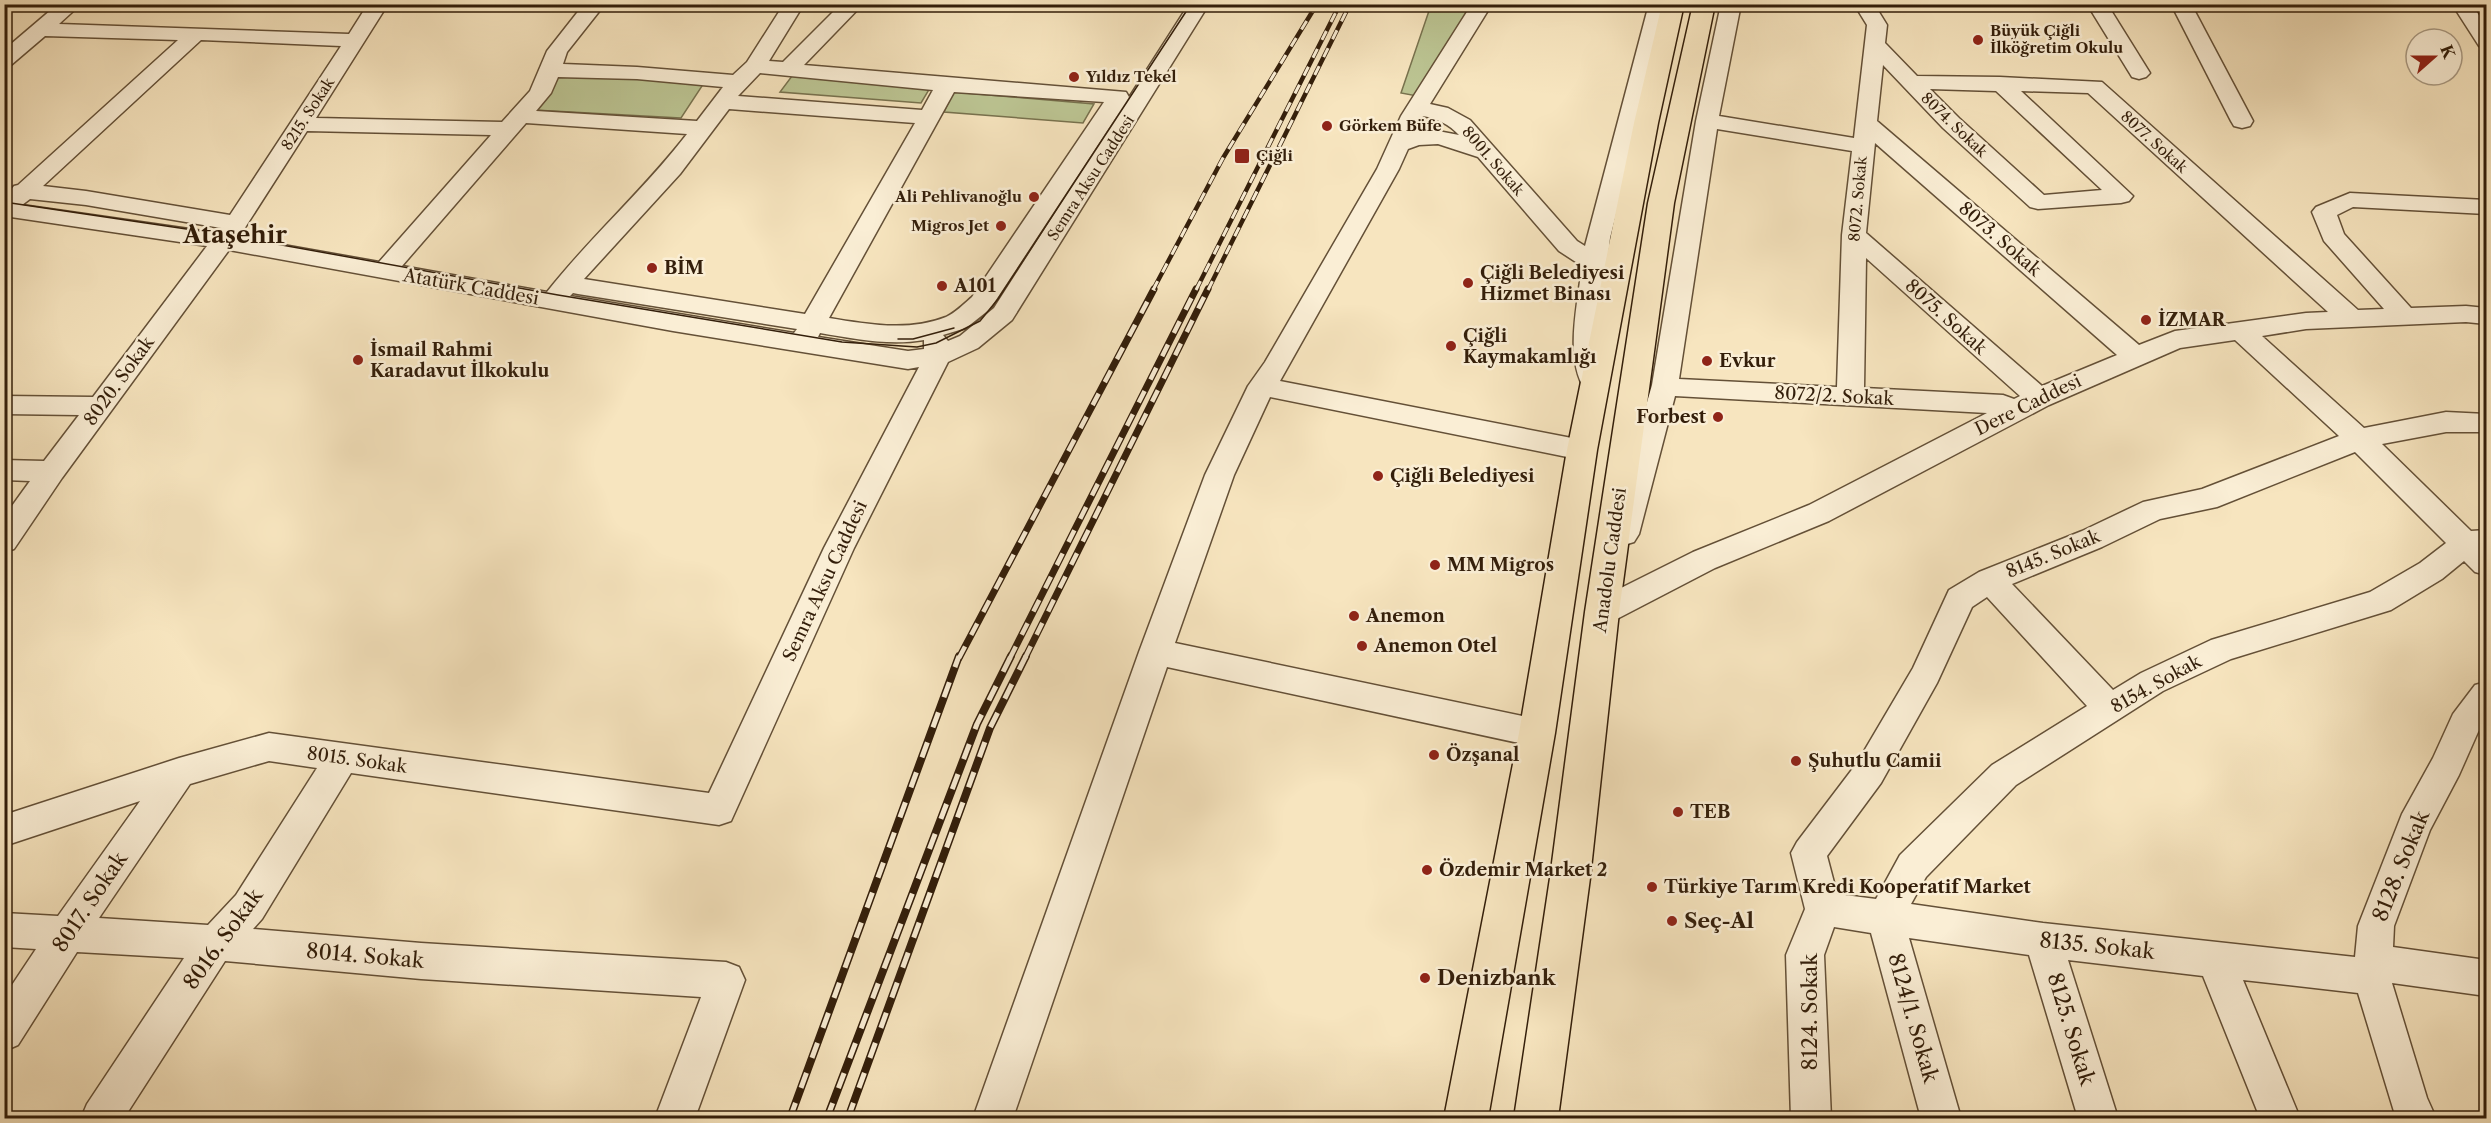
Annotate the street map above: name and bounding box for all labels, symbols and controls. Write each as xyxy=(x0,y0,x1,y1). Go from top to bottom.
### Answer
place label: Büyük Çiğli İlköğretim Okulu xyxy=(1990,21,2123,57)
north arrow xyxy=(2404,27,2464,87)
marker: Büyük Çiğli İlköğretim Okulu xyxy=(1971,33,1985,47)
text: K xyxy=(2436,42,2460,62)
place label: Yıldız Tekel xyxy=(1085,67,1177,86)
marker: Yıldız Tekel xyxy=(1067,70,1081,84)
street label: 8215. Sokak xyxy=(277,73,339,154)
street label: 8074. Sokak xyxy=(1917,88,1992,162)
street label: 8077. Sokak xyxy=(2117,107,2193,177)
street label: Semra Aksu Caddesi xyxy=(1043,111,1138,244)
place label: Görkem Büfe xyxy=(1339,116,1442,135)
marker: Görkem Büfe xyxy=(1320,119,1334,133)
street label: 8001. Sokak xyxy=(1458,122,1529,200)
place label: Çiğli xyxy=(1256,146,1293,165)
marker: Çiğli xyxy=(1233,147,1251,165)
street label: 8072. Sokak xyxy=(1844,154,1871,242)
place label: Ali Pehlivanoğlu xyxy=(894,187,1022,206)
marker: Ali Pehlivanoğlu xyxy=(1027,190,1041,204)
street label: 8073. Sokak xyxy=(1954,197,2047,282)
place label: Migros Jet xyxy=(911,216,989,235)
marker: Migros Jet xyxy=(994,219,1008,233)
district label: Ataşehir xyxy=(182,220,287,249)
place label: BİM xyxy=(664,256,704,279)
marker: BİM xyxy=(645,261,659,275)
place label: Çiğli Belediyesi Hizmet Binası xyxy=(1480,262,1625,305)
street label: Atatürk Caddesi xyxy=(401,264,541,310)
place label: A101 xyxy=(953,275,996,297)
street label: 8075. Sokak xyxy=(1901,275,1992,360)
marker: Çiğli Belediyesi Hizmet Binası xyxy=(1461,276,1475,290)
marker: A101 xyxy=(935,279,949,293)
place label: İZMAR xyxy=(2158,308,2227,331)
marker: İZMAR xyxy=(2139,313,2153,327)
place label: Çiğli Kaymakamlığı xyxy=(1463,325,1597,368)
street label: 8020. Sokak xyxy=(79,331,160,430)
place label: İsmail Rahmi Karadavut İlkokulu xyxy=(370,338,549,382)
marker: Çiğli Kaymakamlığı xyxy=(1444,339,1458,353)
place label: Evkur xyxy=(1719,350,1776,372)
marker: İsmail Rahmi Karadavut İlkokulu xyxy=(351,353,365,367)
marker: Evkur xyxy=(1700,354,1714,368)
street label: Dere Caddesi xyxy=(1971,370,2085,440)
street label: 8072/2. Sokak xyxy=(1774,382,1896,410)
place label: Forbest xyxy=(1636,406,1707,428)
marker: Forbest xyxy=(1711,410,1725,424)
place label: Çiğli Belediyesi xyxy=(1390,465,1535,487)
marker: Çiğli Belediyesi xyxy=(1371,469,1385,483)
street label: Anadolu Caddesi xyxy=(1589,486,1631,635)
street label: Semra Aksu Caddesi xyxy=(778,497,872,665)
street label: 8145. Sokak xyxy=(2003,525,2105,583)
place label: MM Migros xyxy=(1447,554,1554,576)
marker: MM Migros xyxy=(1428,558,1442,572)
place label: Anemon xyxy=(1365,605,1445,627)
marker: Anemon xyxy=(1347,609,1361,623)
place label: Anemon Otel xyxy=(1373,635,1497,657)
marker: Anemon Otel xyxy=(1355,639,1369,653)
street label: 8154. Sokak xyxy=(2107,649,2206,718)
street label: 8015. Sokak xyxy=(306,742,410,778)
place label: Özşanal xyxy=(1446,743,1519,766)
marker: Özşanal xyxy=(1427,748,1441,762)
place label: Şuhutlu Camii xyxy=(1808,750,1942,772)
marker: Şuhutlu Camii xyxy=(1789,754,1803,768)
place label: TEB xyxy=(1690,801,1730,823)
marker: TEB xyxy=(1671,805,1685,819)
street label: 8128. Sokak xyxy=(2367,806,2434,925)
street label: 8017. Sokak xyxy=(47,846,133,956)
place label: Özdemir Market 2 xyxy=(1439,858,1608,881)
marker: Özdemir Market 2 xyxy=(1420,863,1434,877)
place label: Türkiye Tarım Kredi Kooperatif Market xyxy=(1664,876,2032,898)
marker: Türkiye Tarım Kredi Kooperatif Market xyxy=(1645,880,1659,894)
street label: 8016. Sokak xyxy=(178,883,268,994)
place label: Seç-Al xyxy=(1684,908,1754,933)
marker: Seç-Al xyxy=(1665,914,1679,928)
street label: 8135. Sokak xyxy=(2038,927,2157,964)
street label: 8014. Sokak xyxy=(305,938,426,973)
street label: 8124/1. Sokak xyxy=(1883,950,1944,1086)
street label: 8124. Sokak xyxy=(1797,953,1822,1070)
place label: Denizbank xyxy=(1437,965,1557,990)
street label: 8125. Sokak xyxy=(2043,970,2101,1089)
marker: Denizbank xyxy=(1418,971,1432,985)

